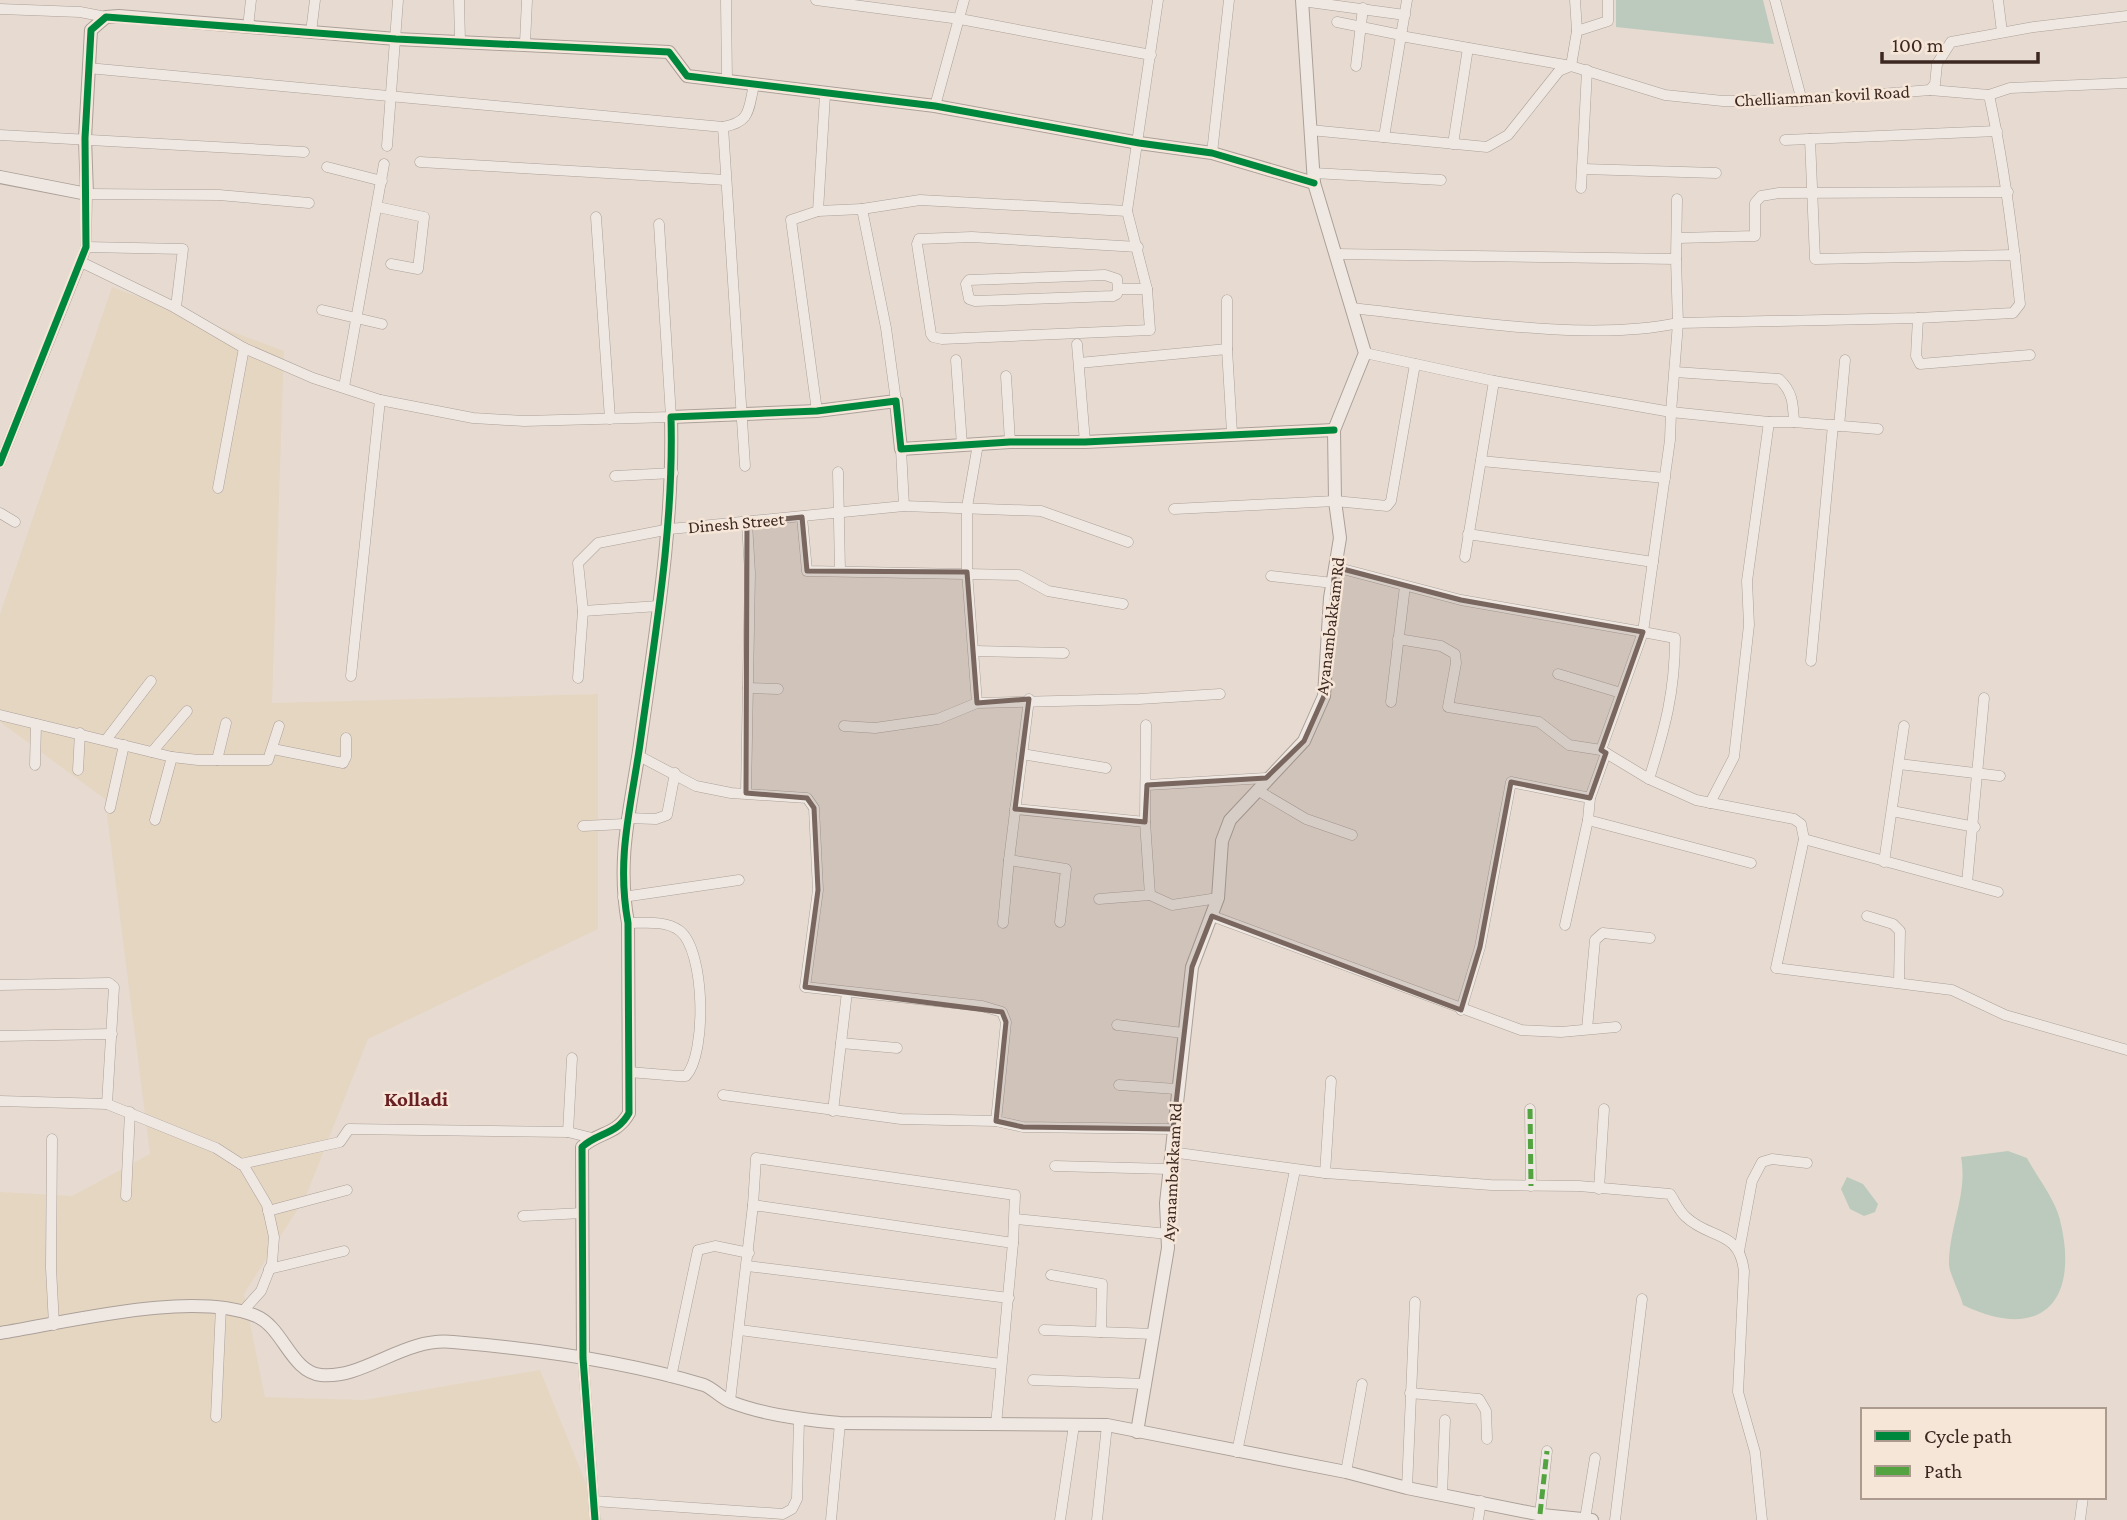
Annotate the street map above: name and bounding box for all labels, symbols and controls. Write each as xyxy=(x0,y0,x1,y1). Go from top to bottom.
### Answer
scale bar xyxy=(1882,21,2038,65)
text: 100 m xyxy=(1892,33,1944,57)
street label: Chelliamman kovil Road xyxy=(1734,81,1911,111)
street label: Dinesh Street xyxy=(687,509,786,537)
street label: Ayanambakkam Rd xyxy=(1312,555,1348,696)
district label: Kolladi xyxy=(384,1087,448,1111)
street label: Ayanambakkam Rd xyxy=(1158,1102,1186,1242)
legend xyxy=(1861,1408,2106,1499)
text: Cycle path xyxy=(1924,1424,2012,1448)
text: Path xyxy=(1924,1459,1962,1483)

